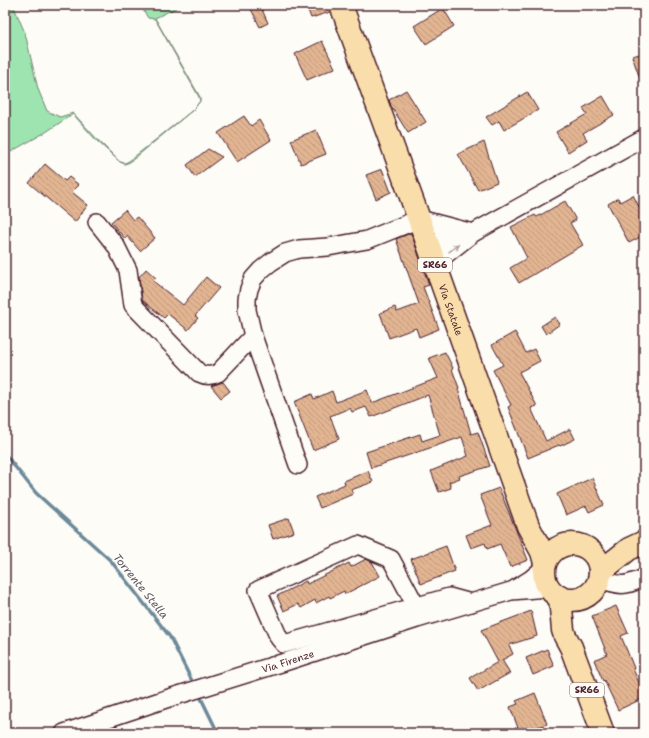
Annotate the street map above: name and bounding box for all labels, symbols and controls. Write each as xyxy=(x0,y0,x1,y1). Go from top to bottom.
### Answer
one-way arrow xyxy=(448,243,459,252)
road number: SR66 xyxy=(418,258,452,272)
street label: Via Statale xyxy=(436,282,466,338)
water label: Torrente Stella xyxy=(110,550,172,622)
street label: Via Firenze xyxy=(260,647,316,676)
road number: SR66 xyxy=(570,683,604,697)

